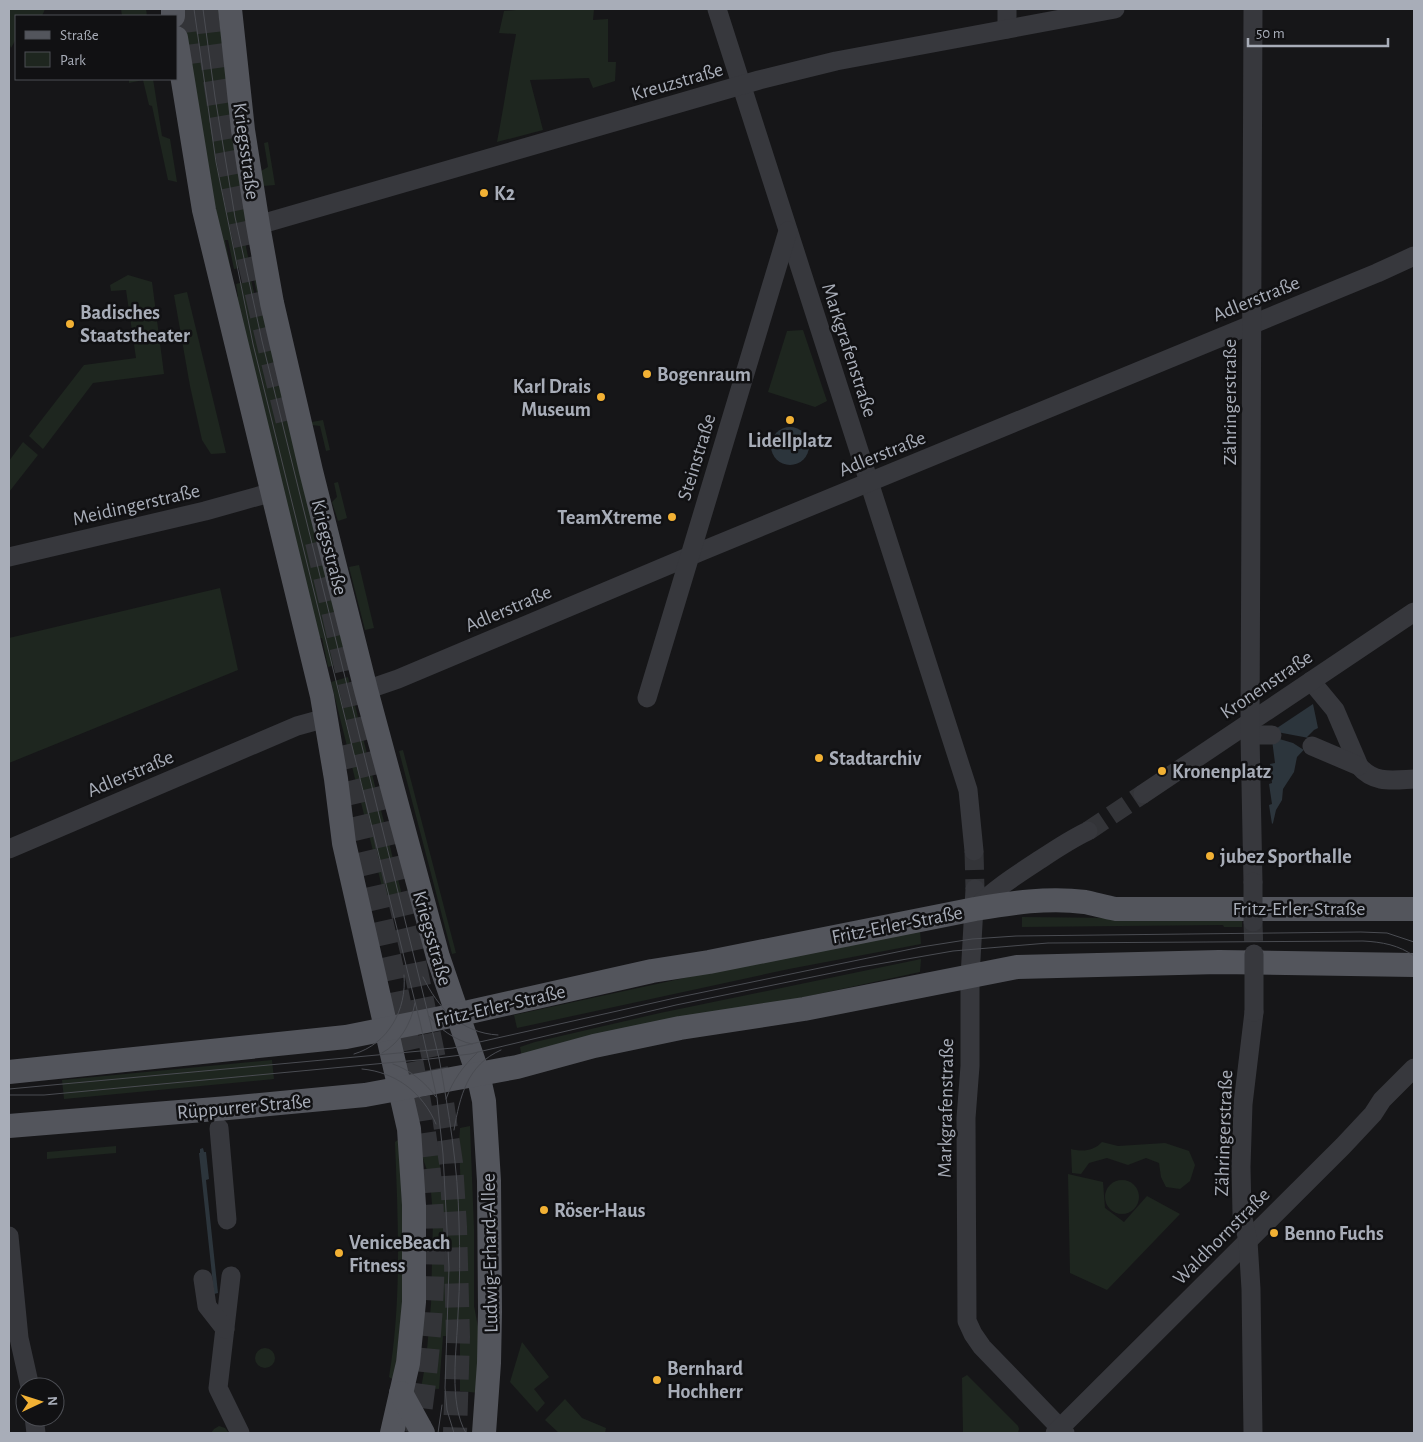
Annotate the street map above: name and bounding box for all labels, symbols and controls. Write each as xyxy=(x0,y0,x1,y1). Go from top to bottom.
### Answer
legend xyxy=(15,15,178,80)
scale bar xyxy=(1248,15,1388,47)
text: 50 m xyxy=(1256,26,1285,41)
text: Straße xyxy=(60,28,99,43)
text: Park xyxy=(60,53,86,68)
street label: Kreuzstraße xyxy=(629,59,725,105)
street label: Kriegsstraße xyxy=(229,101,263,201)
place label: K2 xyxy=(494,184,515,204)
marker: K2 xyxy=(478,187,490,199)
street label: Adlerstraße xyxy=(1210,272,1303,325)
street label: Markgrafenstraße xyxy=(818,281,880,420)
place label: Badisches Staatstheater xyxy=(80,303,190,346)
marker: Badisches Staatstheater xyxy=(64,318,76,330)
street label: Zähringerstraße xyxy=(1220,339,1240,465)
place label: Bogenraum xyxy=(657,365,751,385)
marker: Bogenraum xyxy=(641,368,653,380)
place label: Karl Drais Museum xyxy=(513,377,591,420)
marker: Karl Drais Museum xyxy=(595,391,607,403)
street label: Steinstraße xyxy=(674,412,720,503)
marker: Lidellplatz xyxy=(784,414,796,426)
street label: Adlerstraße xyxy=(836,427,929,480)
place label: Lidellplatz xyxy=(748,431,832,451)
street label: Meidingerstraße xyxy=(71,481,202,529)
street label: Kriegsstraße xyxy=(307,497,351,597)
place label: TeamXtreme xyxy=(557,508,662,528)
marker: TeamXtreme xyxy=(666,511,678,523)
street label: Adlerstraße xyxy=(462,582,555,636)
street label: Kronenstraße xyxy=(1217,647,1316,723)
street label: Adlerstraße xyxy=(84,747,177,801)
place label: Stadtarchiv xyxy=(829,749,922,769)
marker: Stadtarchiv xyxy=(813,752,825,764)
place label: Kronenplatz xyxy=(1172,762,1271,782)
marker: Kronenplatz xyxy=(1156,765,1168,777)
place label: jubez Sporthalle xyxy=(1220,847,1352,867)
marker: jubez Sporthalle xyxy=(1204,850,1216,862)
street label: Kriegsstraße xyxy=(409,889,455,988)
street label: Fritz-Erler-Straße xyxy=(1232,899,1366,919)
street label: Fritz-Erler-Straße xyxy=(830,902,964,947)
street label: Fritz-Erler-Straße xyxy=(433,981,567,1031)
street label: Markgrafenstraße xyxy=(935,1038,957,1178)
street label: Zähringerstraße xyxy=(1212,1069,1236,1197)
street label: Rüppurrer Straße xyxy=(176,1091,312,1123)
street label: Ludwig-Erhard-Allee xyxy=(479,1173,501,1333)
street label: Waldhornstraße xyxy=(1169,1184,1274,1289)
place label: Röser-Haus xyxy=(554,1201,646,1221)
marker: Röser-Haus xyxy=(538,1204,550,1216)
place label: Benno Fuchs xyxy=(1284,1224,1384,1244)
marker: Benno Fuchs xyxy=(1268,1227,1280,1239)
place label: VeniceBeach Fitness xyxy=(349,1233,450,1276)
marker: VeniceBeach Fitness xyxy=(333,1247,345,1259)
place label: Bernhard Hochherr xyxy=(667,1359,744,1402)
marker: Bernhard Hochherr xyxy=(651,1374,663,1386)
north arrow xyxy=(15,1377,65,1427)
text: N xyxy=(45,1396,59,1407)

